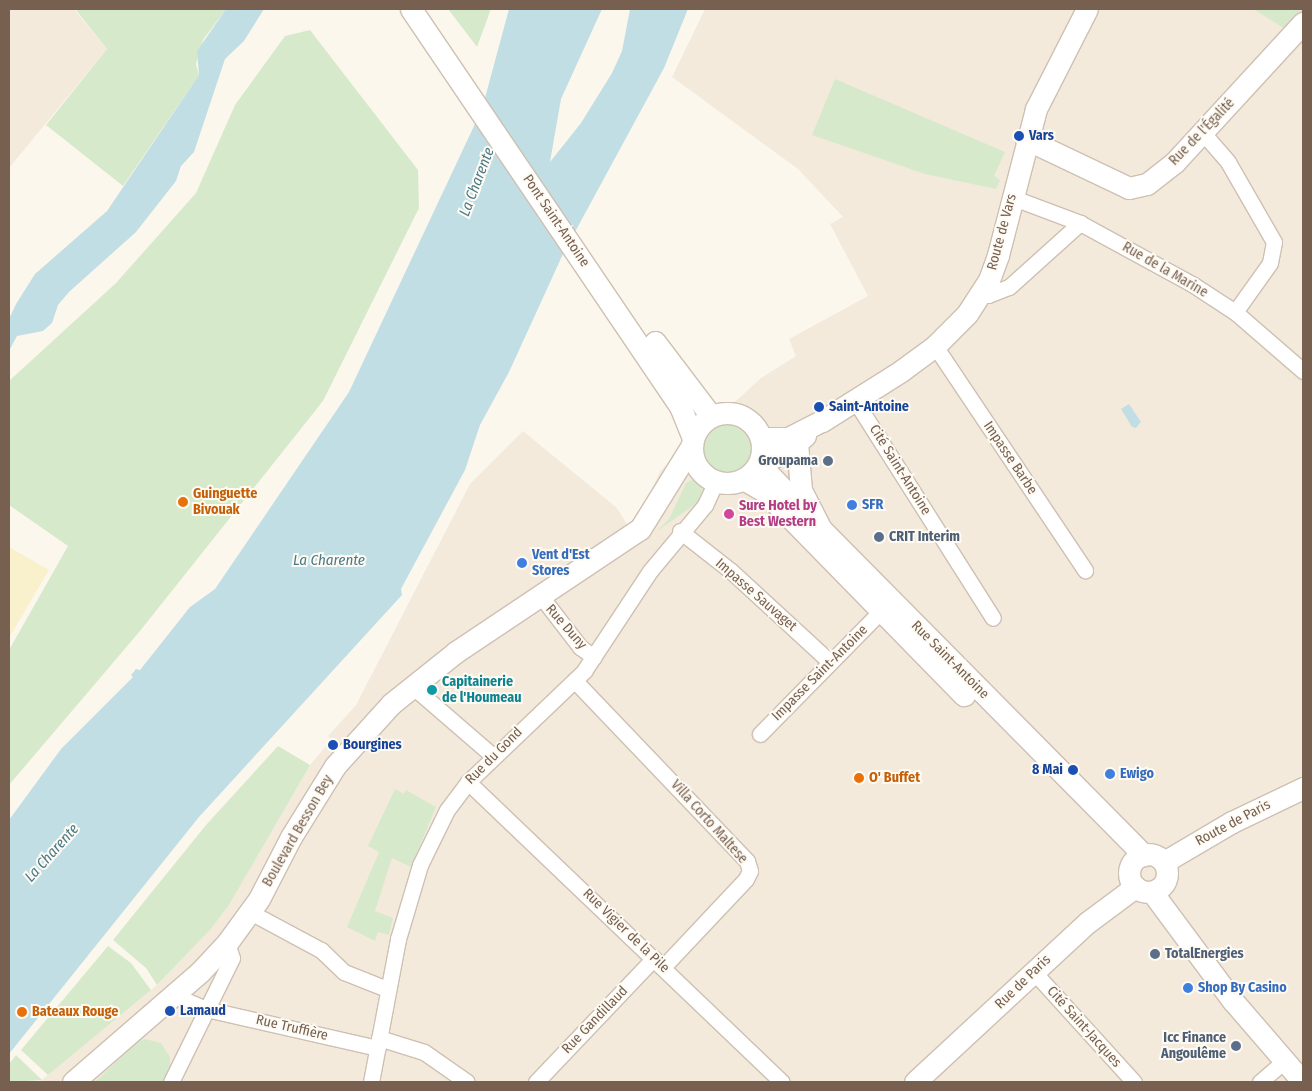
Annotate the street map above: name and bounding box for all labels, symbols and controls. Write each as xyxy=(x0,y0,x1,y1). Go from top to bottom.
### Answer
street label: Rue de l'Égalité xyxy=(1166,95,1238,169)
place label: Vars xyxy=(1029,128,1054,144)
marker: Vars xyxy=(1013,130,1025,142)
water label: La Charente xyxy=(456,145,498,219)
street label: Pont Saint-Antoine xyxy=(519,172,593,270)
street label: Route de Vars xyxy=(984,192,1020,272)
street label: Rue de la Marine xyxy=(1119,239,1211,301)
place label: Saint-Antoine xyxy=(829,399,909,415)
marker: Saint-Antoine xyxy=(813,401,825,413)
street label: Impasse Barbe xyxy=(979,418,1041,498)
street label: Cité Saint-Antoine xyxy=(866,422,934,518)
place label: Groupama xyxy=(758,453,818,469)
marker: Groupama xyxy=(822,455,834,467)
place label: Guinguette Bivouak xyxy=(193,486,257,518)
marker: Guinguette Bivouak xyxy=(177,496,189,508)
place label: SFR xyxy=(862,497,883,513)
place label: Sure Hotel by Best Western xyxy=(739,498,817,530)
marker: SFR xyxy=(846,499,858,511)
marker: Sure Hotel by Best Western xyxy=(723,508,735,520)
place label: CRIT Interim xyxy=(889,529,960,545)
marker: CRIT Interim xyxy=(873,531,885,543)
place label: Vent d'Est Stores xyxy=(532,547,590,580)
water label: La Charente xyxy=(293,552,365,570)
street label: Impasse Sauvaget xyxy=(712,555,800,635)
marker: Vent d'Est Stores xyxy=(516,557,528,569)
street label: Rue Duny xyxy=(542,601,590,653)
street label: Rue Saint-Antoine xyxy=(908,618,992,702)
street label: Impasse Saint-Antoine xyxy=(769,622,871,724)
place label: Capitainerie de l'Houmeau xyxy=(442,674,521,706)
marker: Capitainerie de l'Houmeau xyxy=(426,684,438,696)
street label: Rue du Gond xyxy=(462,724,526,788)
place label: Bourgines xyxy=(343,737,402,753)
marker: Bourgines xyxy=(327,739,339,751)
place label: 8 Mai xyxy=(1032,762,1063,778)
marker: 8 Mai xyxy=(1067,764,1079,776)
place label: Ewigo xyxy=(1120,766,1154,782)
marker: Ewigo xyxy=(1104,768,1116,780)
place label: O' Buffet xyxy=(869,770,920,786)
street label: Boulevard Besson Bey xyxy=(259,772,337,890)
marker: O' Buffet xyxy=(853,772,865,784)
street label: Villa Corto Maltese xyxy=(667,777,751,867)
street label: Route de Paris xyxy=(1193,796,1273,850)
water label: La Charente xyxy=(21,820,83,886)
street label: Rue Vigier de la Pile xyxy=(579,885,673,977)
place label: TotalEnergies xyxy=(1165,946,1244,962)
marker: TotalEnergies xyxy=(1149,948,1161,960)
street label: Rue de Paris xyxy=(992,951,1054,1013)
place label: Shop By Casino xyxy=(1198,980,1287,996)
marker: Shop By Casino xyxy=(1182,982,1194,994)
street label: Rue Gandillaud xyxy=(559,983,631,1057)
street label: Cité Saint-Jacques xyxy=(1043,983,1125,1071)
place label: Lamaud xyxy=(180,1003,226,1019)
place label: Bateaux Rouge xyxy=(32,1004,118,1020)
marker: Lamaud xyxy=(164,1005,176,1017)
marker: Bateaux Rouge xyxy=(16,1006,28,1018)
street label: Rue Truffière xyxy=(254,1012,330,1044)
place label: Icc Finance Angoulême xyxy=(1161,1030,1226,1062)
marker: Icc Finance Angoulême xyxy=(1230,1040,1242,1052)

